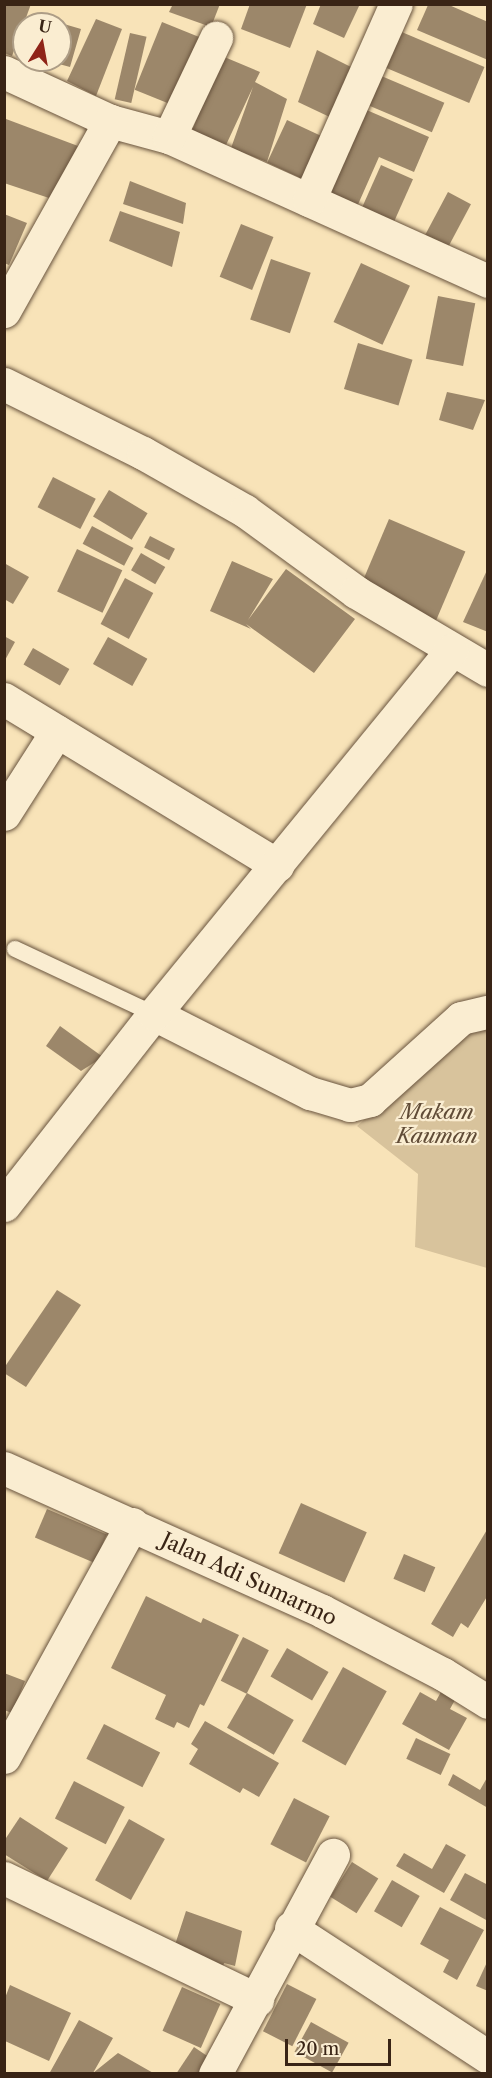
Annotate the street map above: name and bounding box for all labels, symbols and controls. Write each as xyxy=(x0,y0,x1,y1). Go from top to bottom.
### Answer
north arrow xyxy=(12,12,72,72)
text: U xyxy=(37,15,53,37)
park label: Makam Kauman xyxy=(396,1099,478,1149)
street label: Jalan Adi Sumarmo xyxy=(157,1527,341,1631)
scale bar xyxy=(288,2027,394,2065)
text: 20 m xyxy=(296,2038,339,2060)

